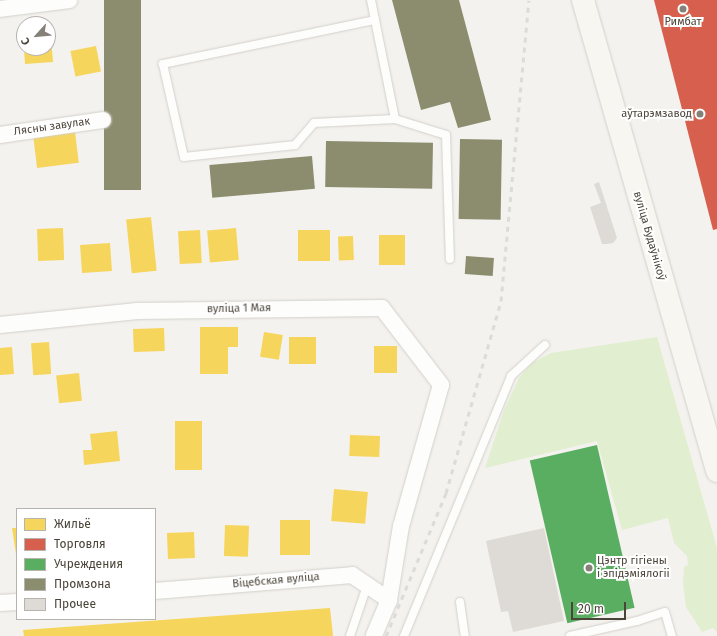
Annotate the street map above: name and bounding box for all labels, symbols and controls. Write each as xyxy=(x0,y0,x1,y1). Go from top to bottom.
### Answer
marker: Римбат xyxy=(678,4,688,14)
place label: Римбат xyxy=(664,15,702,29)
north arrow xyxy=(16,16,56,56)
text: С xyxy=(19,35,33,47)
place label: аўтарэмзавод xyxy=(621,107,692,121)
marker: аўтарэмзавод xyxy=(695,109,705,119)
street label: Лясны завулак xyxy=(13,115,91,139)
street label: вуліца Будаўнікоў xyxy=(630,190,668,282)
street label: вуліца 1 Мая xyxy=(207,302,271,316)
legend xyxy=(16,508,156,620)
text: Жильё xyxy=(54,517,91,531)
text: Торговля xyxy=(54,537,106,551)
place label: Цэнтр гігіены і эпідэміялогіі xyxy=(597,555,670,581)
text: Учреждения xyxy=(54,557,123,571)
marker: Цэнтр гігіены і эпідэміялогіі xyxy=(584,563,594,573)
street label: Віцебская вуліца xyxy=(232,571,320,591)
text: Промзона xyxy=(54,577,111,591)
scale bar xyxy=(573,594,628,620)
text: Прочее xyxy=(54,597,96,611)
text: 20 m xyxy=(578,602,604,616)

